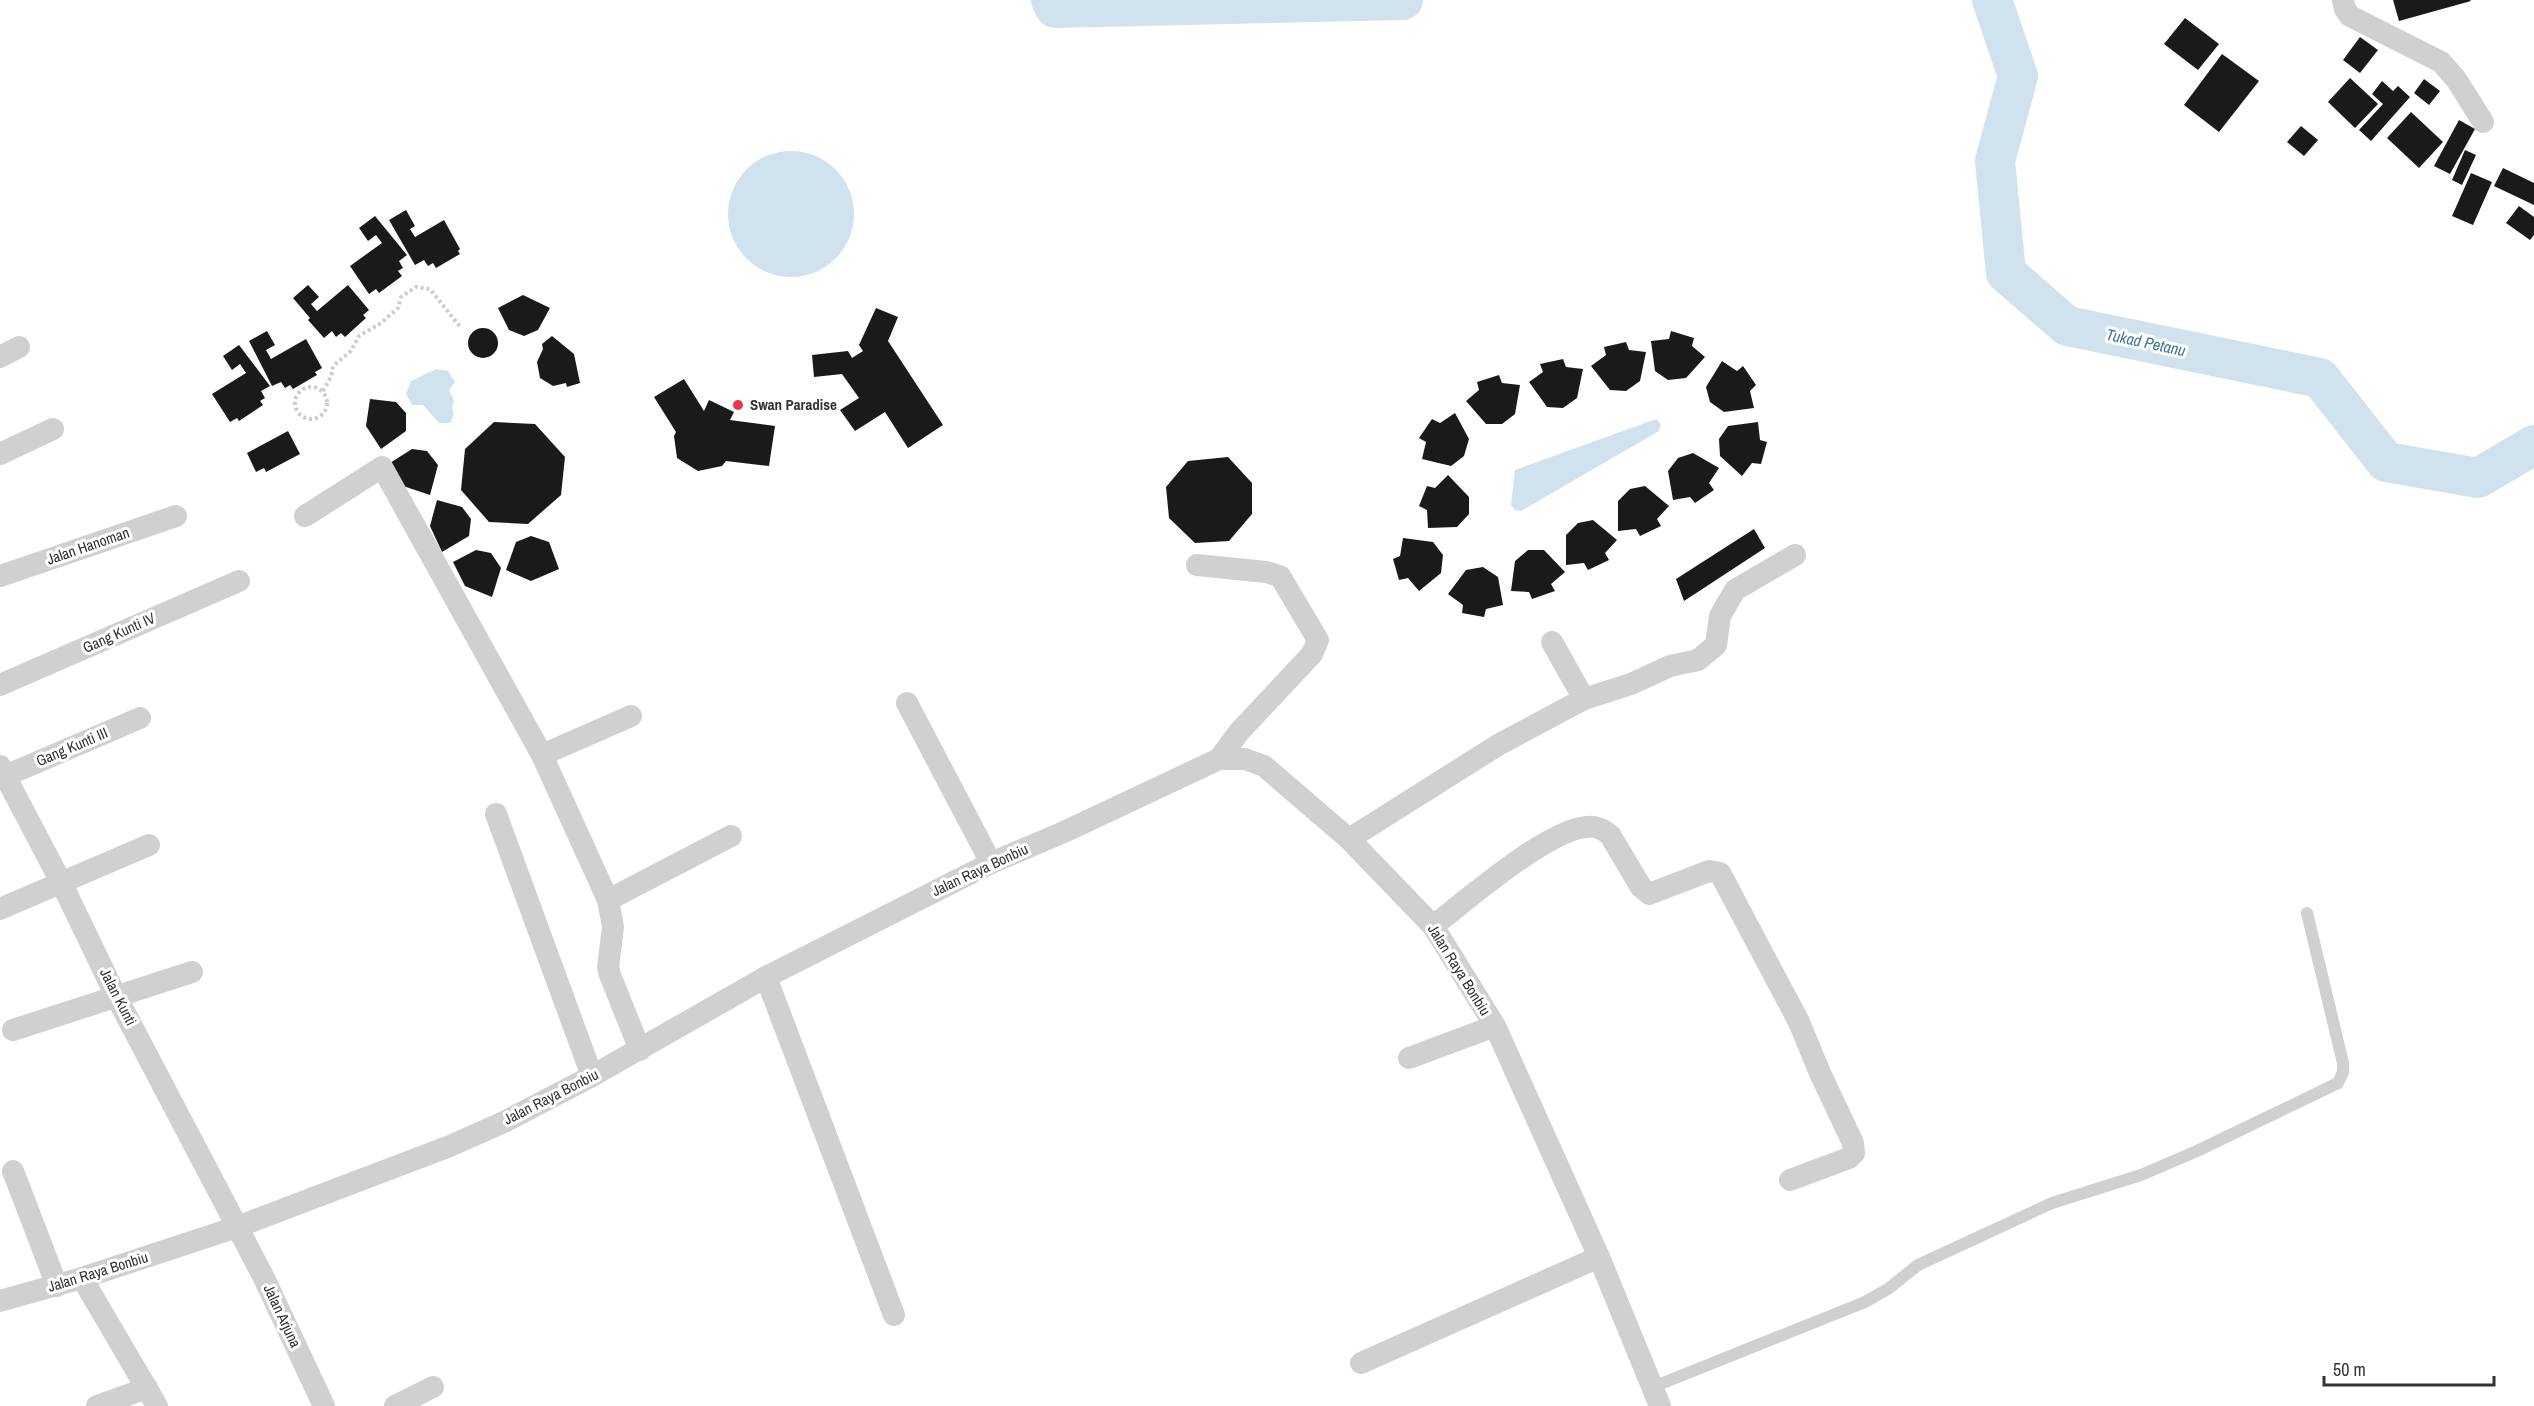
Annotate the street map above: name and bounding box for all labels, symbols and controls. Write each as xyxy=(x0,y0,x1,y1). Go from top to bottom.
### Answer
water label: Tukad Petanu xyxy=(2104,323,2188,361)
place label: Swan Paradise xyxy=(750,394,837,415)
marker: Swan Paradise xyxy=(731,398,745,412)
street label: Jalan Hanoman xyxy=(44,522,132,569)
street label: Gang Kunti IV xyxy=(79,607,159,658)
street label: Gang Kunti III xyxy=(33,722,111,771)
street label: Jalan Raya Bonbiu xyxy=(928,838,1031,901)
street label: Jalan Raya Bonbiu xyxy=(1423,920,1496,1019)
street label: Jalan Kunti xyxy=(95,965,142,1029)
street label: Jalan Raya Bonbiu xyxy=(500,1064,602,1130)
street label: Jalan Raya Bonbiu xyxy=(45,1246,151,1297)
street label: Jalan Arjuna xyxy=(259,1281,306,1351)
scale bar xyxy=(2324,1349,2494,1387)
text: 50 m xyxy=(2333,1357,2366,1382)

